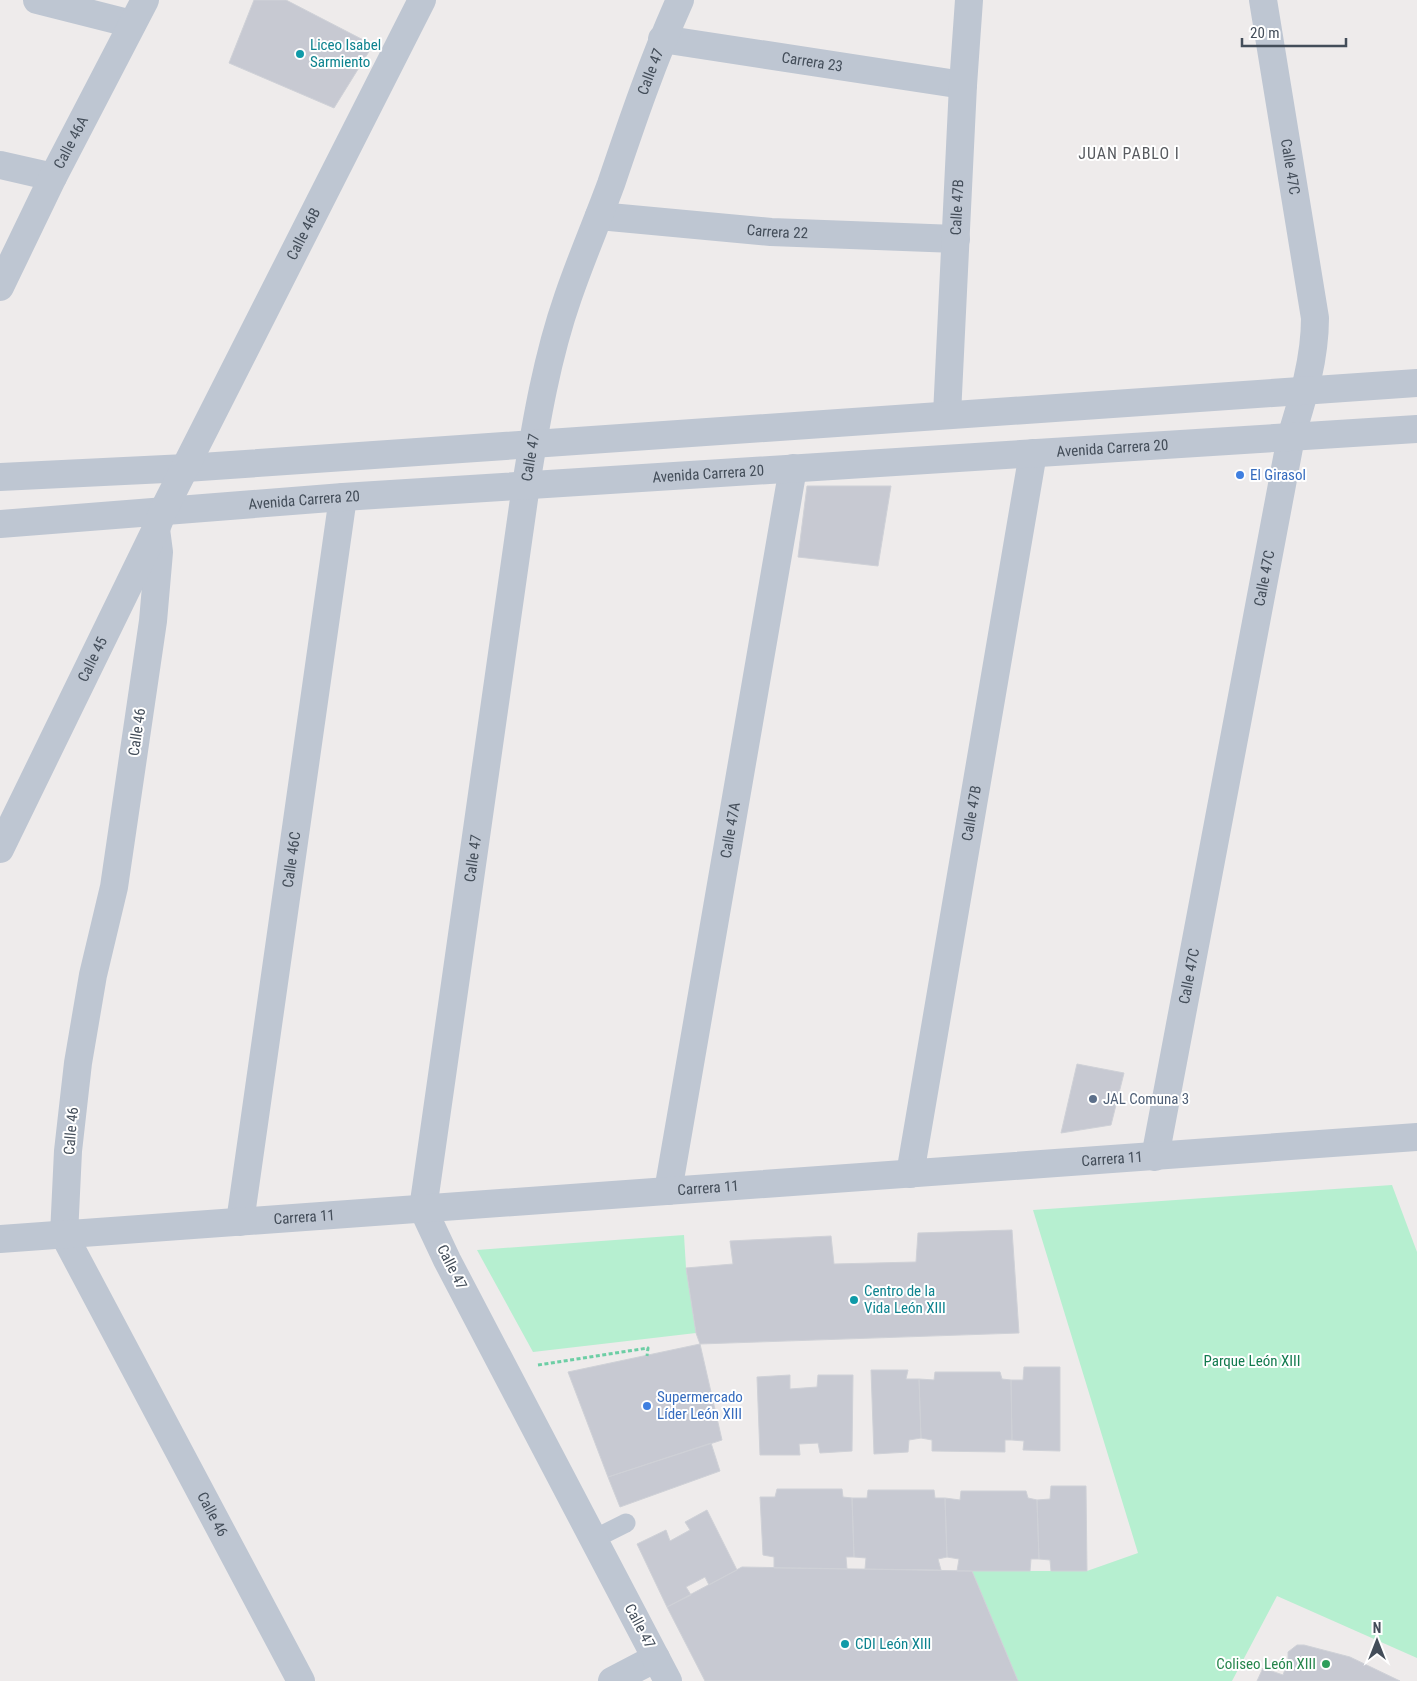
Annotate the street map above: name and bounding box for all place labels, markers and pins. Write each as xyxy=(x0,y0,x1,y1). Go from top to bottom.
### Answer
place label: Liceo Isabel Sarmiento xyxy=(310,36,381,71)
marker: Liceo Isabel Sarmiento xyxy=(294,48,306,60)
place label: El Girasol xyxy=(1250,466,1306,484)
marker: El Girasol xyxy=(1234,469,1246,481)
place label: JAL Comuna 3 xyxy=(1103,1090,1189,1108)
marker: JAL Comuna 3 xyxy=(1087,1093,1099,1105)
place label: Centro de la Vida León XIII xyxy=(864,1282,946,1317)
marker: Centro de la Vida León XIII xyxy=(848,1294,860,1306)
place label: Supermercado Líder León XIII xyxy=(657,1388,743,1423)
marker: Supermercado Líder León XIII xyxy=(641,1400,653,1412)
place label: CDI León XIII xyxy=(855,1635,931,1653)
marker: CDI León XIII xyxy=(839,1638,851,1650)
place label: Coliseo León XIII xyxy=(1216,1655,1316,1673)
marker: Coliseo León XIII xyxy=(1320,1658,1332,1670)

